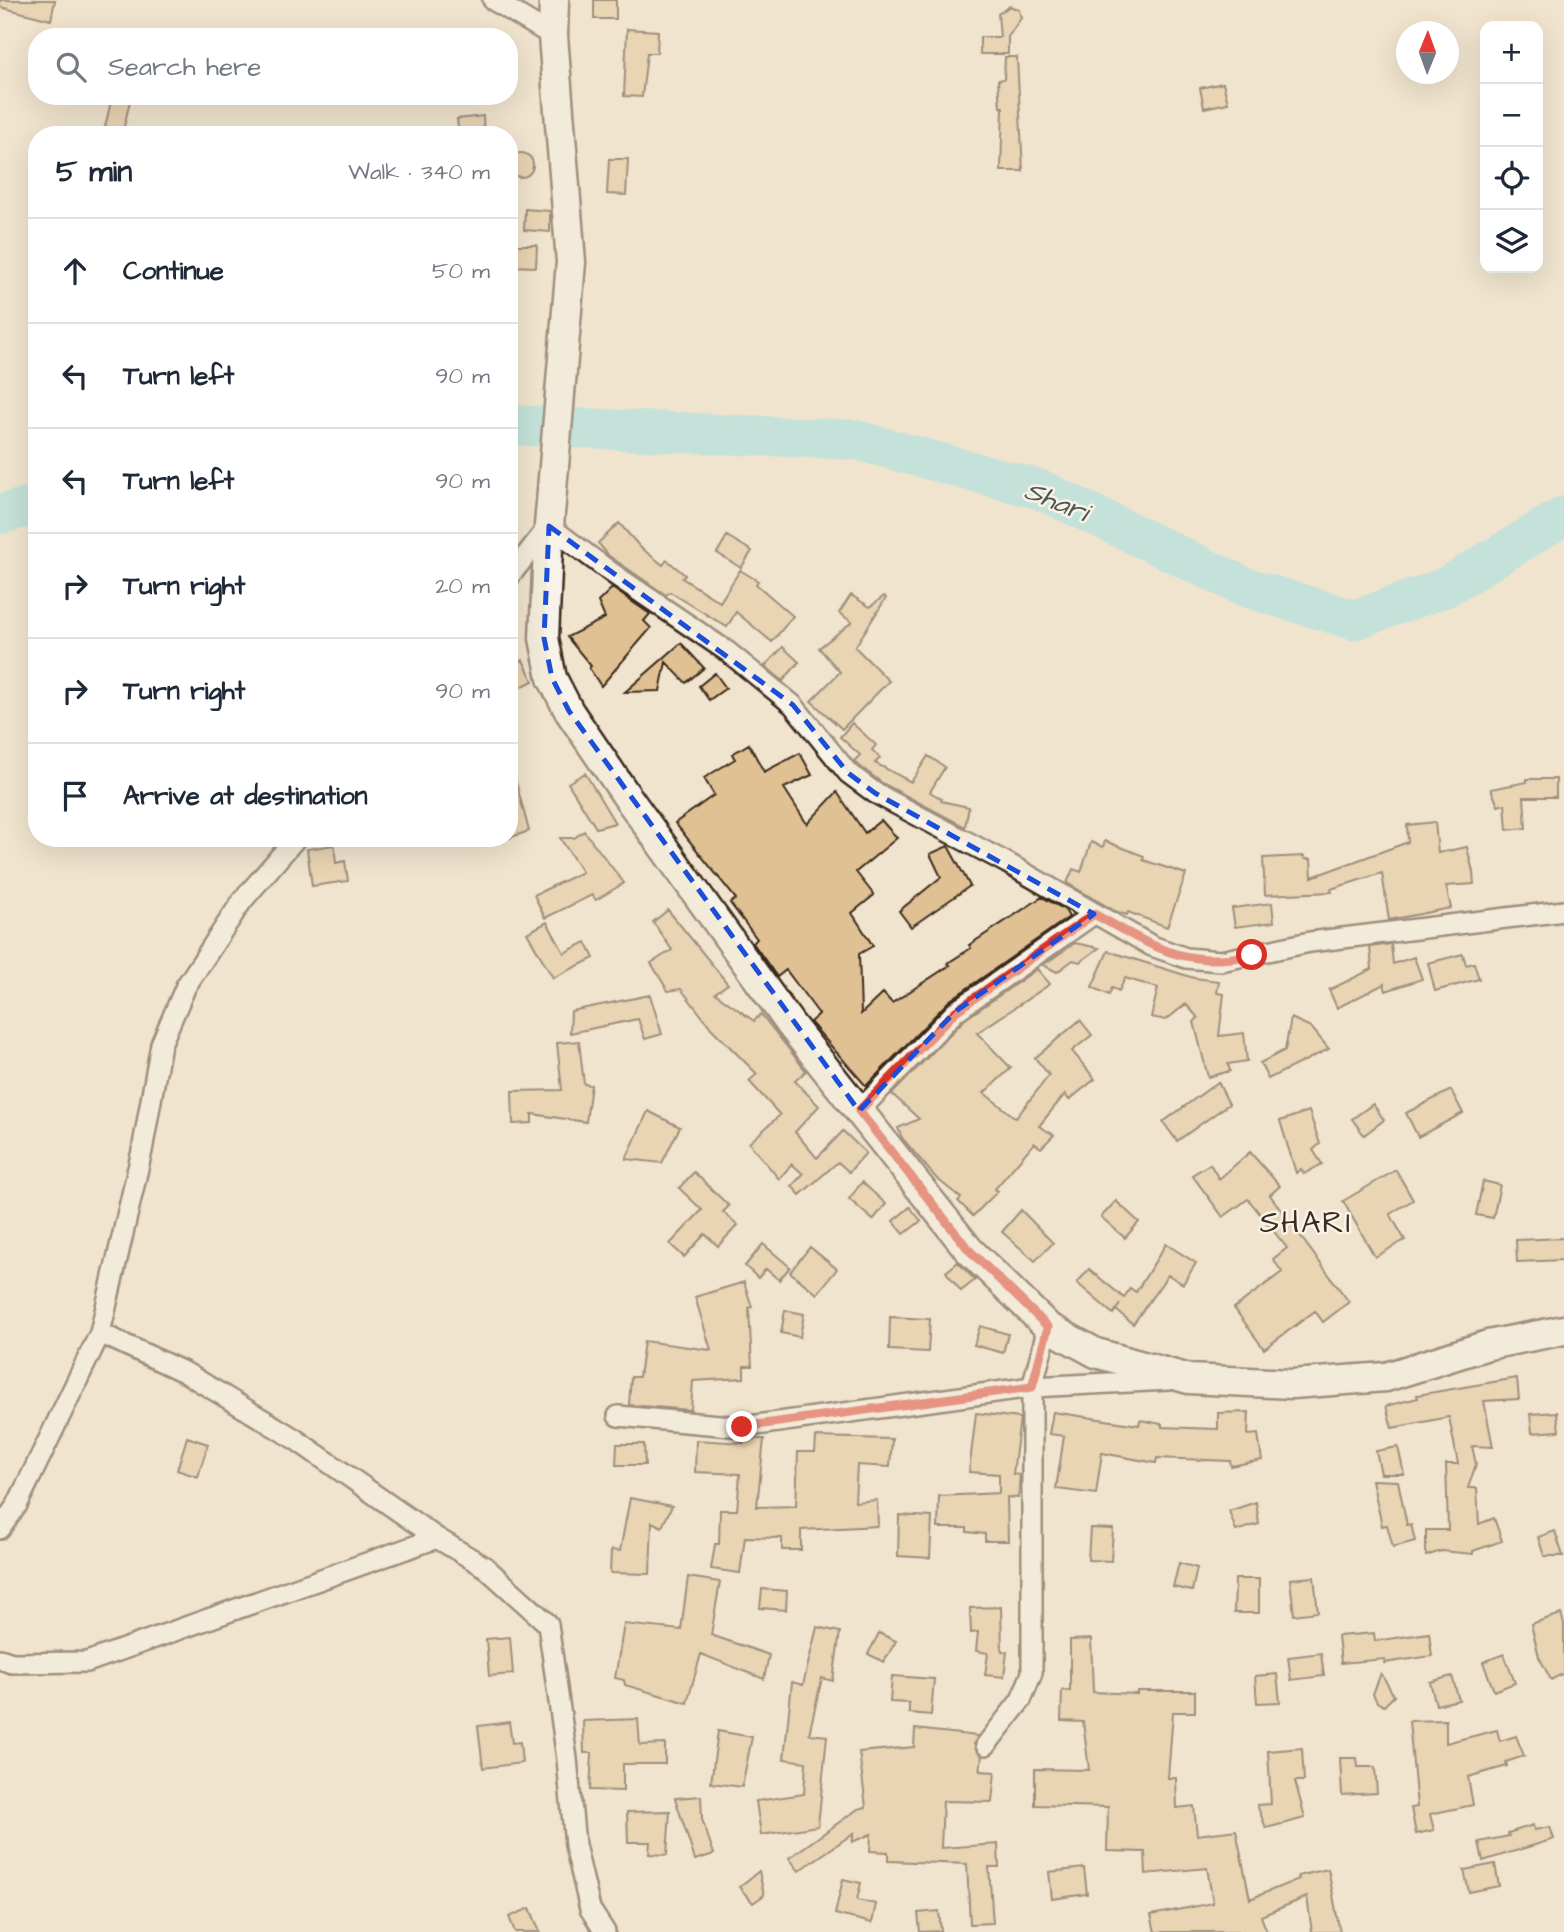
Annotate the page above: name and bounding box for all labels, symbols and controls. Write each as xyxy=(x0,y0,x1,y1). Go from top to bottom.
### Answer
north arrow xyxy=(1396,21,1459,84)
map controls xyxy=(1480,21,1543,273)
button: + xyxy=(1480,21,1543,84)
search box xyxy=(28,28,518,105)
icon: search xyxy=(52,48,90,86)
text: Search here xyxy=(108,49,261,85)
button: − xyxy=(1480,84,1543,147)
button: locate xyxy=(1480,147,1543,210)
text: 5 min xyxy=(56,151,132,193)
text: Walk · 340 m xyxy=(348,156,490,188)
button: layers xyxy=(1480,210,1543,273)
icon: ahead xyxy=(56,252,94,290)
text: Continue xyxy=(123,253,224,289)
text: 50 m xyxy=(432,255,490,287)
icon: left xyxy=(56,357,94,395)
text: Turn left xyxy=(123,358,234,394)
text: 90 m xyxy=(435,360,490,392)
icon: left xyxy=(56,462,94,500)
text: Turn left xyxy=(123,463,234,499)
text: 90 m xyxy=(435,465,490,497)
water label: Shari xyxy=(1019,471,1098,533)
icon: right xyxy=(56,567,94,605)
text: Turn right xyxy=(123,568,245,604)
text: 20 m xyxy=(435,570,490,602)
icon: right xyxy=(56,672,94,710)
text: Turn right xyxy=(123,673,245,709)
text: 90 m xyxy=(435,675,490,707)
icon: arrive xyxy=(56,777,94,815)
text: Arrive at destination xyxy=(123,778,368,814)
route start xyxy=(1236,939,1267,970)
district label: SHARI xyxy=(1260,1202,1352,1244)
route end xyxy=(726,1411,757,1442)

